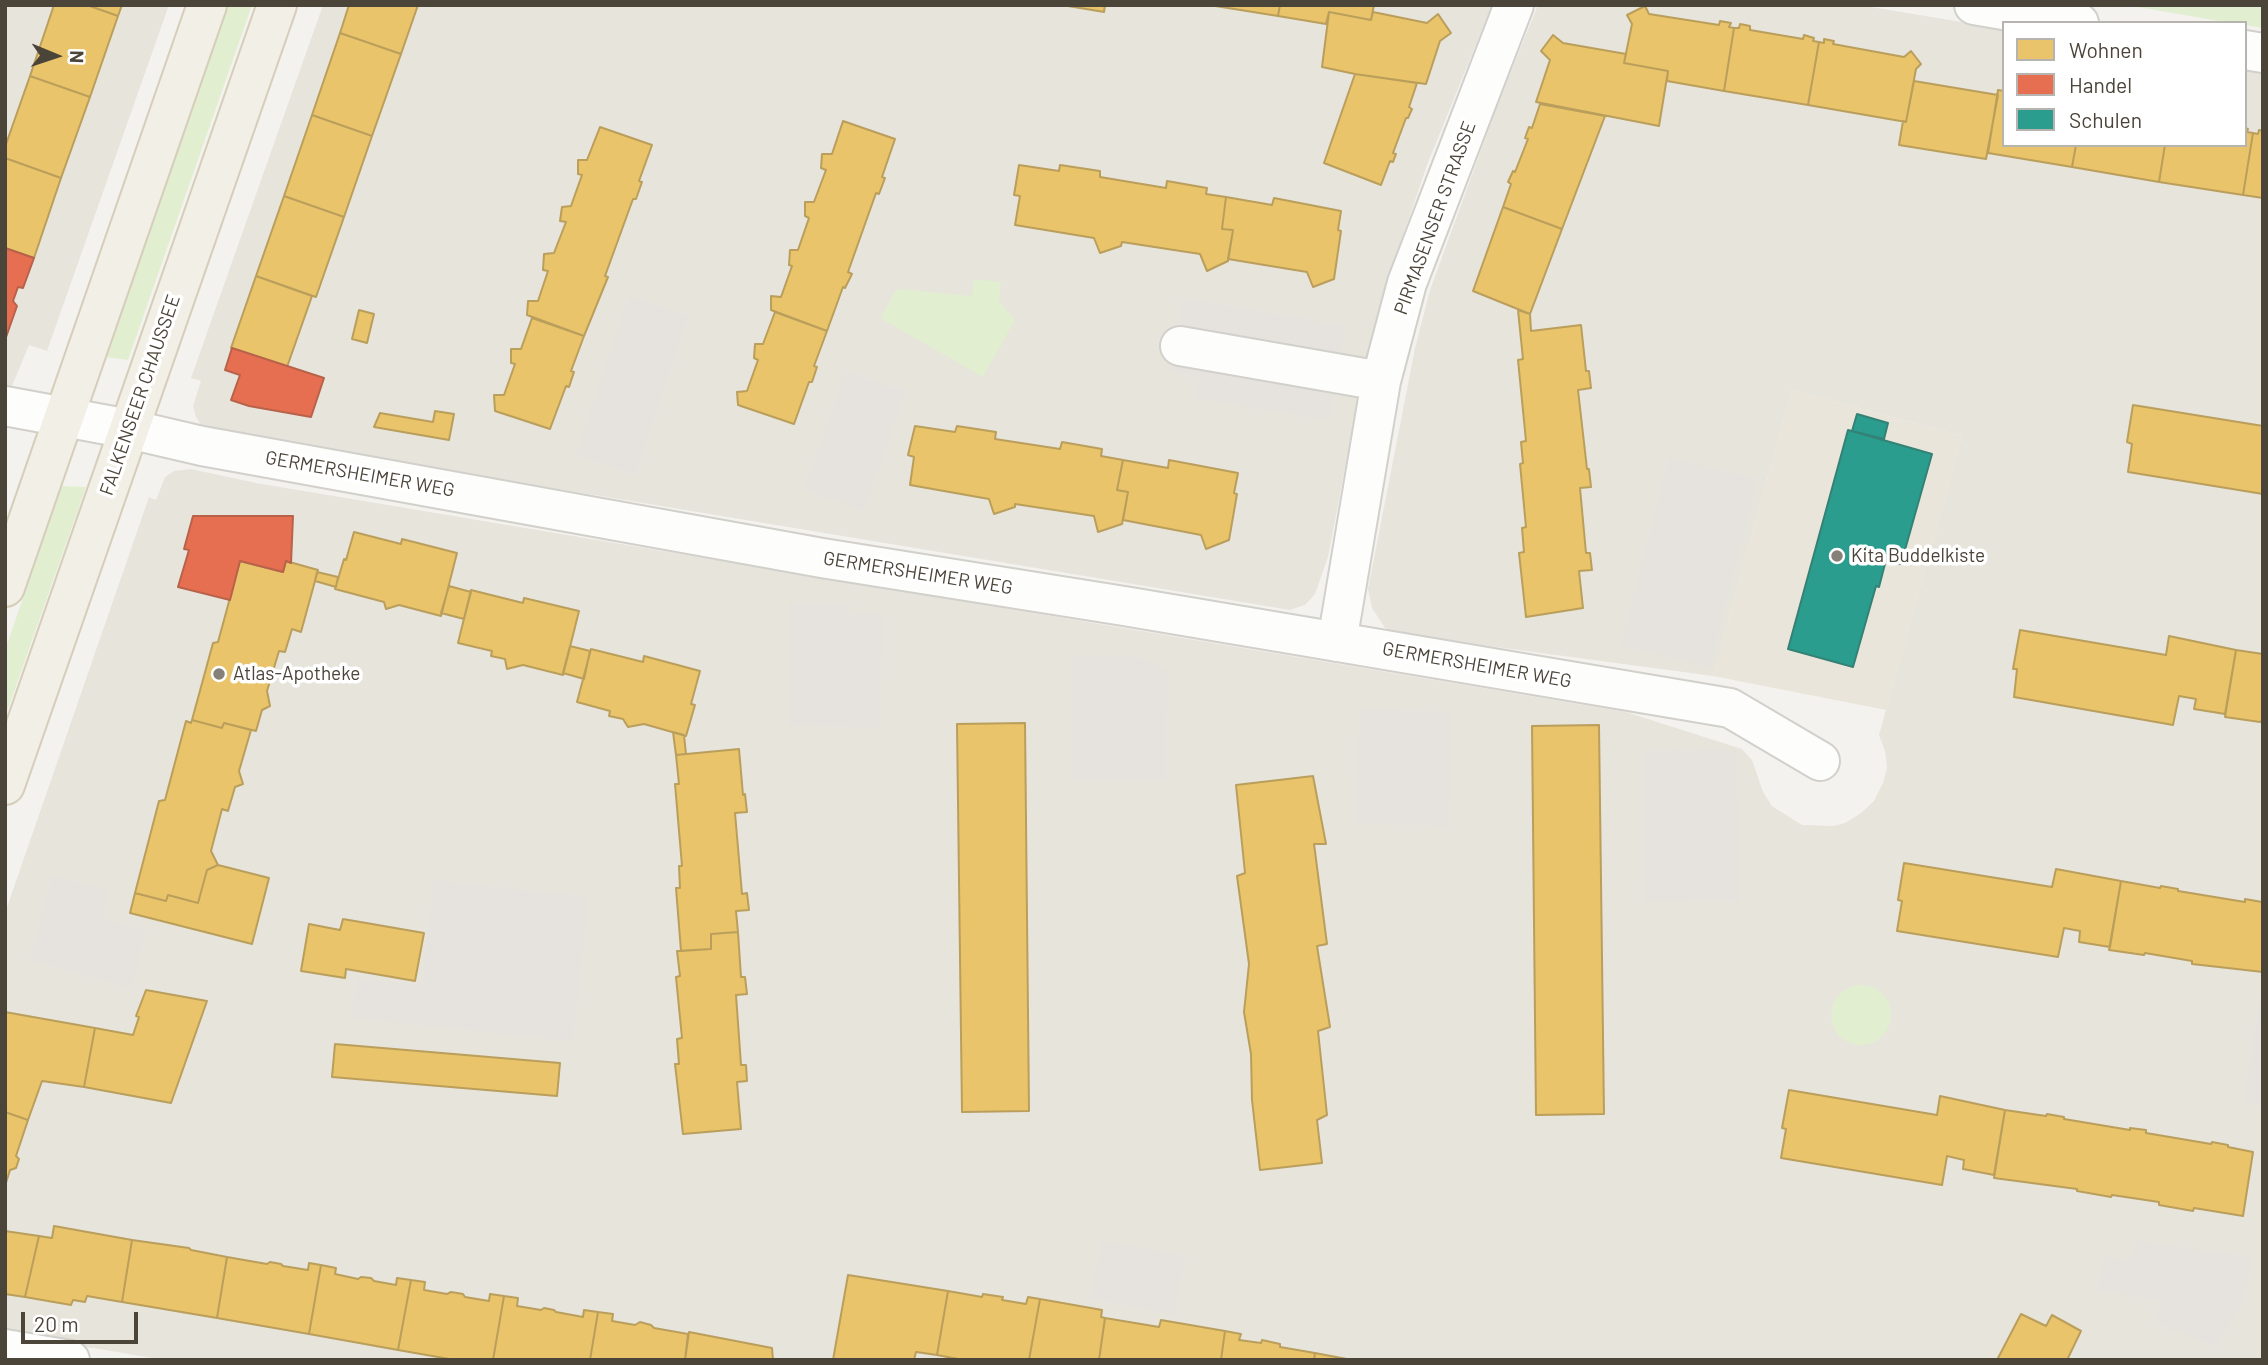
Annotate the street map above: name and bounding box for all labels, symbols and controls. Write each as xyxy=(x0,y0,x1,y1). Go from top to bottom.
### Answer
north arrow xyxy=(21,21,91,91)
legend xyxy=(2002,21,2247,147)
text: Wohnen xyxy=(2069,37,2143,62)
text: N xyxy=(66,50,89,63)
text: Handel xyxy=(2069,72,2132,97)
text: Schulen xyxy=(2069,107,2142,132)
street label: PIRMASENSER STRASSE xyxy=(1389,118,1481,318)
street label: FALKENSEER CHAUSSEE xyxy=(95,292,185,498)
street label: GERMERSHEIMER WEG xyxy=(264,446,456,502)
place label: Kita Buddelkiste xyxy=(1851,545,1985,567)
street label: GERMERSHEIMER WEG xyxy=(822,547,1014,599)
marker: Kita Buddelkiste xyxy=(1829,548,1845,564)
street label: GERMERSHEIMER WEG xyxy=(1381,637,1573,693)
place label: Atlas-Apotheke xyxy=(233,663,360,685)
marker: Atlas-Apotheke xyxy=(211,666,227,682)
scale bar xyxy=(24,1298,142,1342)
text: 20 m xyxy=(34,1311,79,1336)

